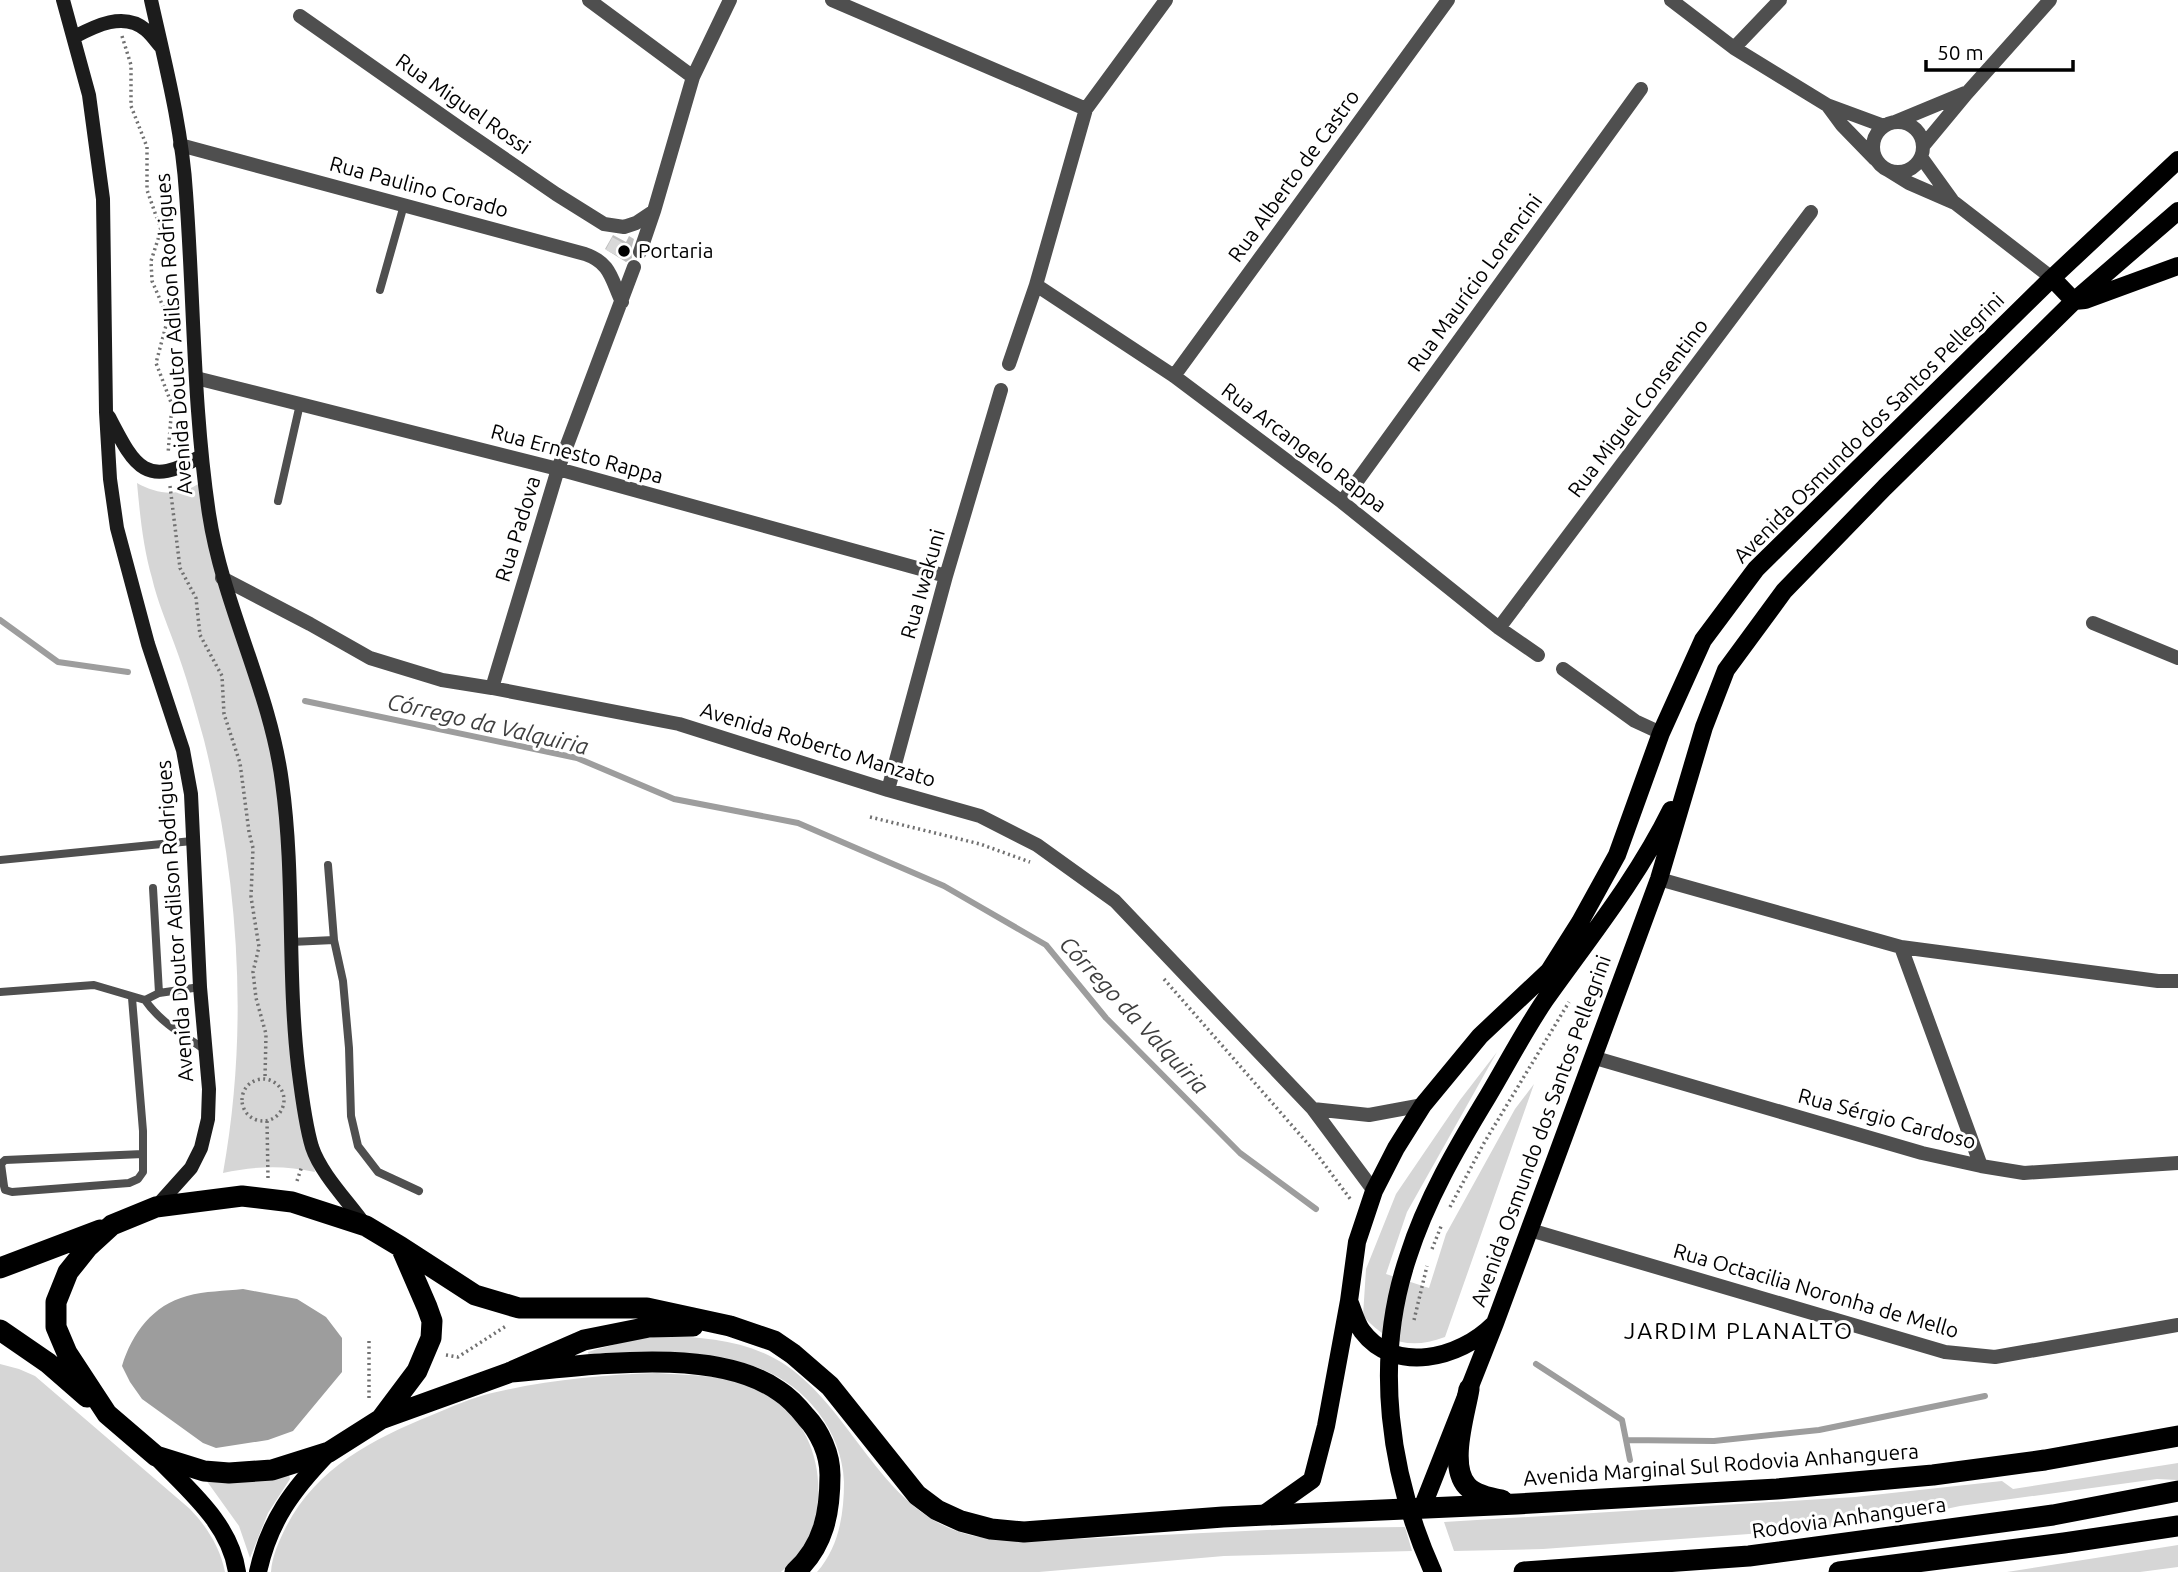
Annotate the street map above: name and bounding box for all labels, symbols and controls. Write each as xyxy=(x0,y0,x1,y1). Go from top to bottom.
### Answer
scale bar xyxy=(1926,28,2073,72)
text: 50 m xyxy=(1937,40,1984,64)
street label: Rua Miguel Rossi xyxy=(392,48,535,159)
street label: Rua Alberto de Castro xyxy=(1223,85,1364,266)
street label: Rua Paulino Corado xyxy=(327,151,511,221)
street label: Avenida Doutor Adilson Rodrigues xyxy=(150,172,196,496)
street label: Rua Maurício Lorencini xyxy=(1402,189,1547,376)
place label: Portaria xyxy=(638,238,713,262)
marker: Portaria xyxy=(616,243,632,259)
street label: Avenida Osmundo dos Santos Pellegrini xyxy=(1728,287,2008,567)
street label: Rua Miguel Consentino xyxy=(1562,313,1712,501)
street label: Rua Arcangelo Rappa xyxy=(1217,377,1392,517)
street label: Rua Ernesto Rappa xyxy=(488,418,666,488)
street label: Rua Padova xyxy=(490,473,545,585)
street label: Rua Iwakuni xyxy=(895,526,949,641)
water label: Córrego da Valquiria xyxy=(385,688,591,759)
street label: Avenida Roberto Manzato xyxy=(698,697,939,791)
street label: Avenida Doutor Adilson Rodrigues xyxy=(151,759,197,1083)
water label: Córrego da Valquiria xyxy=(1055,931,1214,1098)
street label: Avenida Osmundo dos Santos Pellegrini xyxy=(1465,952,1615,1310)
street label: Rua Sérgio Cardoso xyxy=(1796,1083,1979,1153)
street label: Rua Octacilia Noronha de Mello xyxy=(1671,1238,1962,1342)
district label: JARDIM PLANALTO xyxy=(1624,1318,1854,1343)
street label: Avenida Marginal Sul Rodovia Anhanguera xyxy=(1522,1438,1919,1490)
street label: Rodovia Anhanguera xyxy=(1750,1492,1947,1543)

